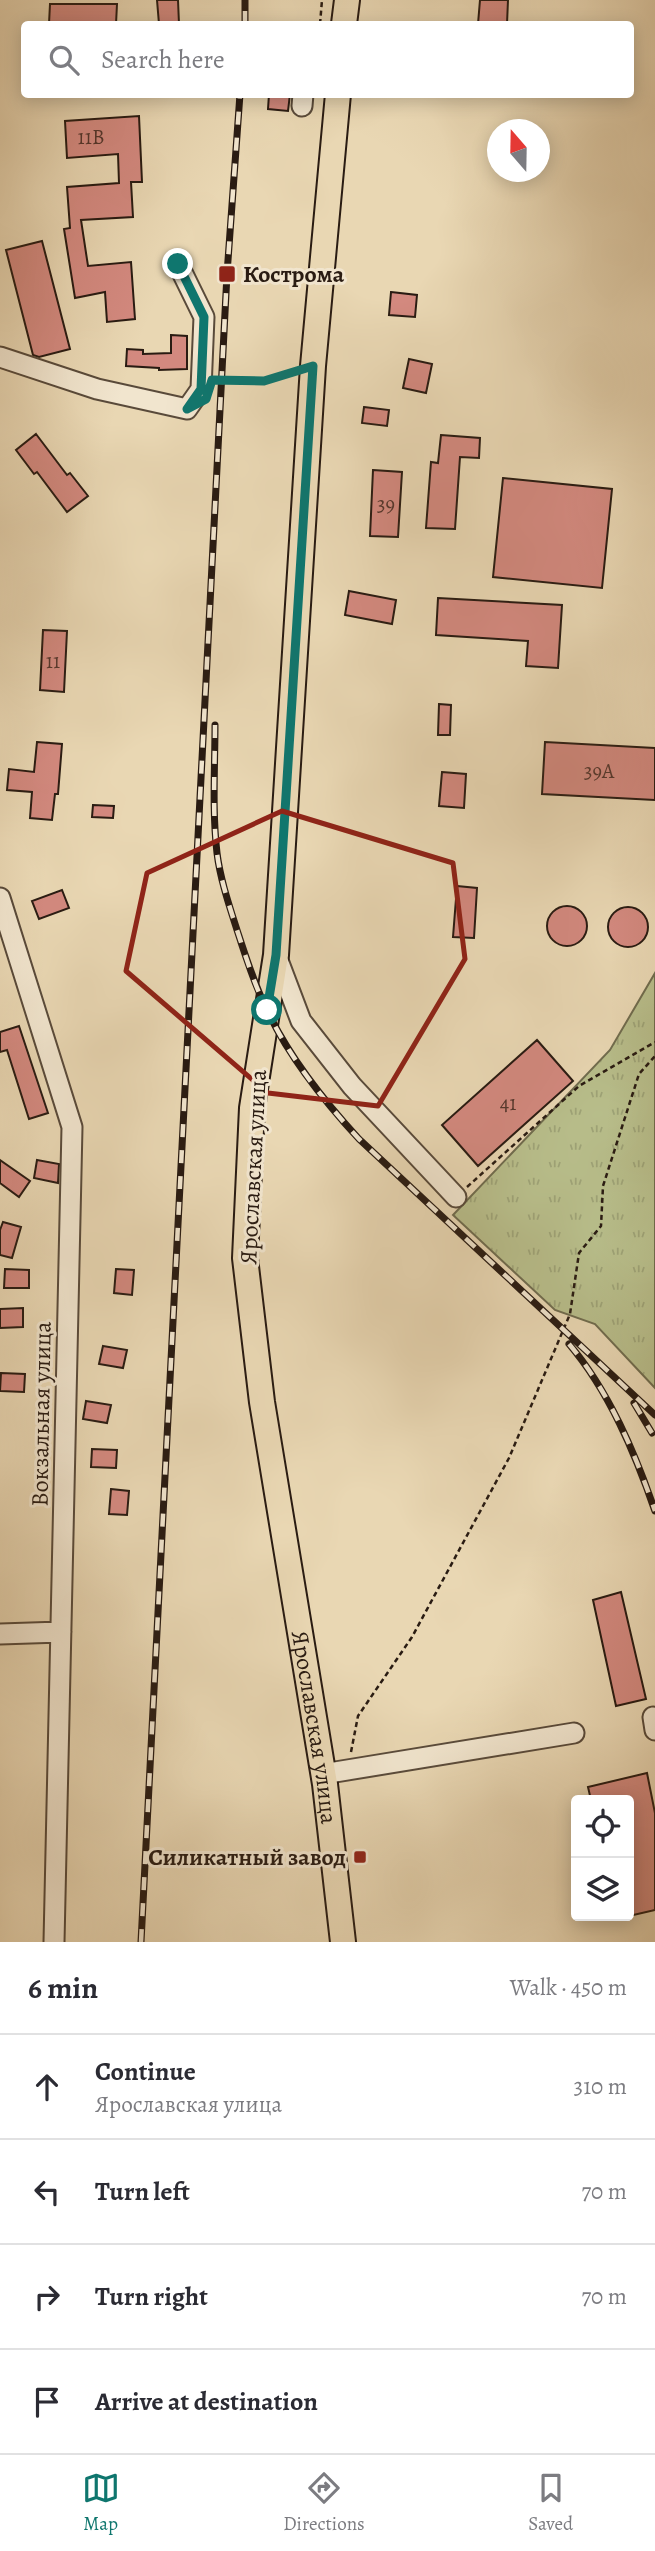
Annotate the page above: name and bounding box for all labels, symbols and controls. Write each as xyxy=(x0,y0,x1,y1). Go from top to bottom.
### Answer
search box xyxy=(21,21,634,98)
icon: search xyxy=(45,41,83,79)
text: Search here xyxy=(101,42,225,77)
north arrow xyxy=(487,119,550,182)
house number: 11В xyxy=(78,123,104,151)
route end xyxy=(162,248,193,279)
place label: Кострома xyxy=(243,258,345,290)
marker: Кострома xyxy=(217,264,237,284)
house number: 39 xyxy=(377,490,395,518)
house number: 11 xyxy=(46,647,60,675)
house number: 39А xyxy=(584,757,615,785)
route start xyxy=(251,994,282,1025)
street label: Ярославская улица xyxy=(232,1069,274,1265)
house number: 41 xyxy=(500,1089,516,1117)
street label: Вокзальная улица xyxy=(23,1321,59,1507)
street label: Ярославская улица xyxy=(284,1628,345,1826)
map controls xyxy=(571,1795,634,1921)
button: locate xyxy=(571,1795,634,1858)
place label: Силикатный завод xyxy=(148,1841,346,1873)
marker: Силикатный завод xyxy=(352,1849,368,1865)
button: layers xyxy=(571,1858,634,1921)
text: 6 min xyxy=(28,1968,98,2008)
text: Walk · 450 m xyxy=(510,1972,627,2003)
text: Continue xyxy=(95,2054,196,2089)
icon: ahead xyxy=(28,2068,66,2106)
text: 310 m xyxy=(574,2071,627,2102)
text: Ярославская улица xyxy=(95,2089,282,2120)
icon: left xyxy=(28,2173,66,2211)
text: Turn left xyxy=(95,2174,190,2209)
text: 70 m xyxy=(581,2176,627,2207)
icon: right xyxy=(28,2278,66,2316)
text: Turn right xyxy=(95,2279,208,2314)
text: 70 m xyxy=(581,2281,627,2312)
icon: arrive xyxy=(28,2383,66,2421)
text: Arrive at destination xyxy=(95,2384,318,2419)
tab: Map xyxy=(82,2469,120,2537)
tab: Directions xyxy=(283,2469,365,2537)
tab: Saved xyxy=(528,2469,573,2537)

